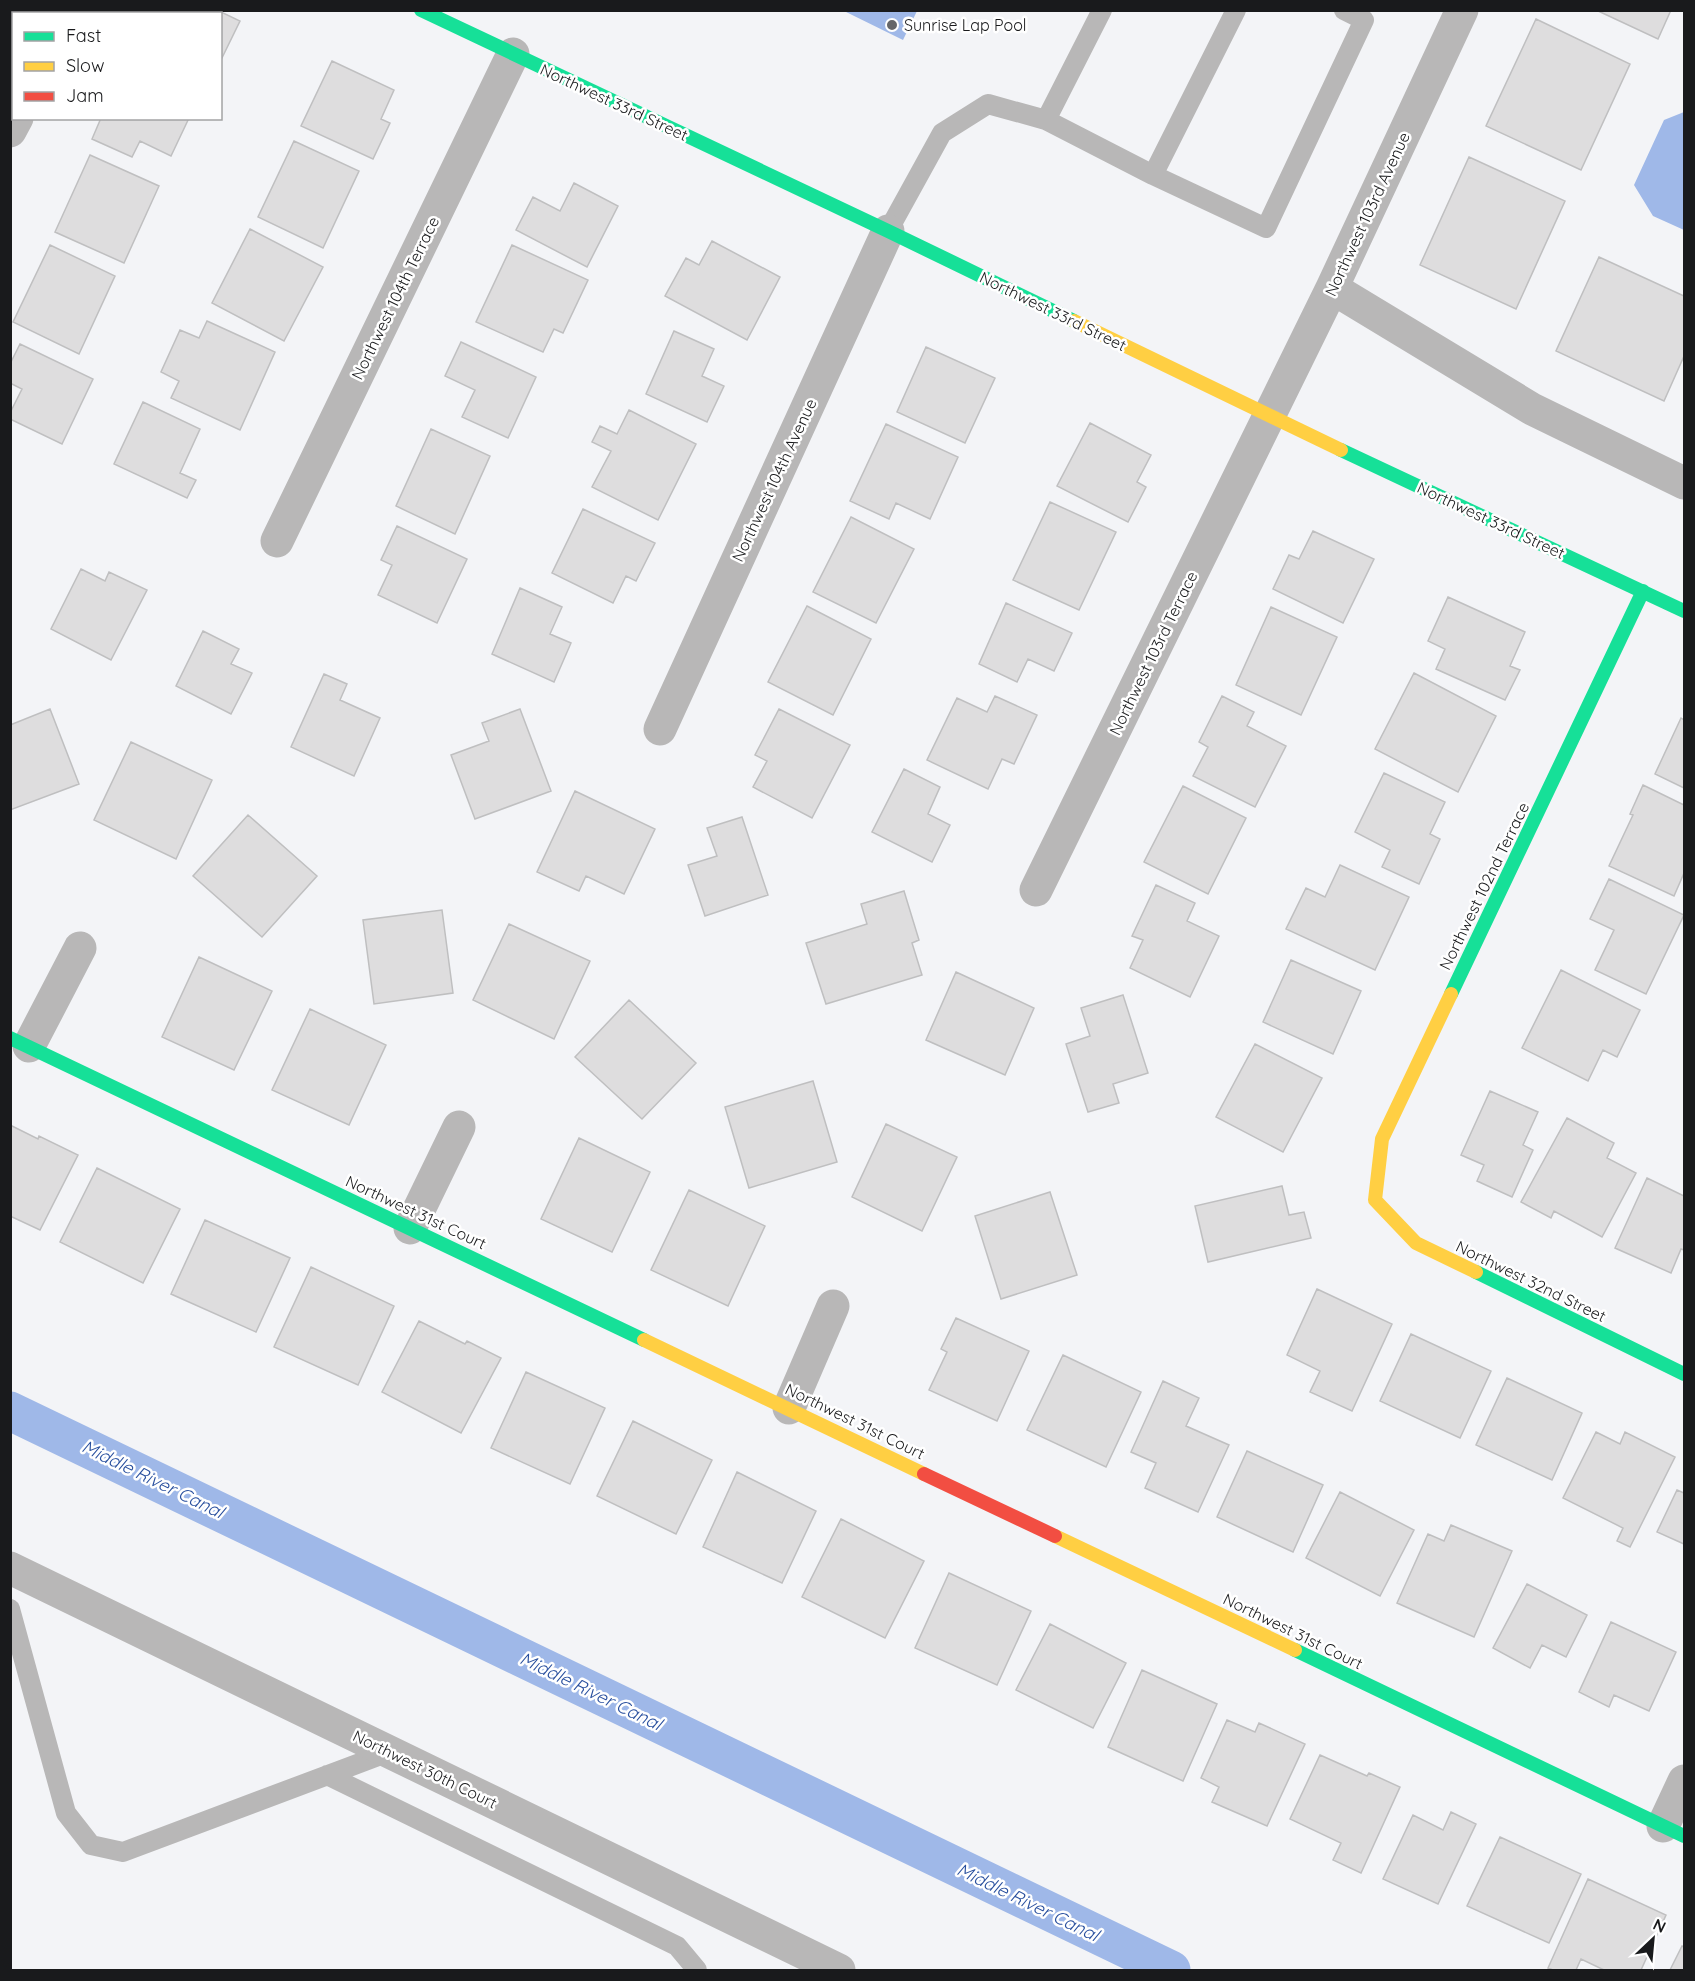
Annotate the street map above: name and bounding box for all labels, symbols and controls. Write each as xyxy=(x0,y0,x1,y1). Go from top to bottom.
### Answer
legend xyxy=(12,12,222,120)
place label: Sunrise Lap Pool xyxy=(904,15,1027,35)
marker: Sunrise Lap Pool xyxy=(885,18,899,32)
text: Fast xyxy=(66,24,101,47)
text: Slow xyxy=(66,54,104,77)
street label: Northwest 33rd Street xyxy=(537,59,691,145)
text: Jam xyxy=(66,84,104,107)
street label: Northwest 103rd Avenue xyxy=(1320,129,1414,299)
street label: Northwest 104th Terrace xyxy=(347,213,443,383)
street label: Northwest 33rd Street xyxy=(976,267,1130,355)
street label: Northwest 104th Avenue xyxy=(727,395,821,565)
street label: Northwest 33rd Street xyxy=(1414,477,1568,563)
street label: Northwest 103rd Terrace xyxy=(1105,568,1201,738)
street label: Northwest 102nd Terrace xyxy=(1435,799,1533,973)
street label: Northwest 31st Court xyxy=(343,1171,489,1253)
street label: Northwest 32nd Street xyxy=(1453,1236,1609,1326)
street label: Northwest 31st Court xyxy=(782,1379,928,1463)
water label: Middle River Canal xyxy=(78,1435,229,1524)
street label: Northwest 31st Court xyxy=(1220,1589,1366,1673)
water label: Middle River Canal xyxy=(516,1647,667,1736)
street label: Northwest 30th Court xyxy=(350,1725,500,1813)
water label: Middle River Canal xyxy=(953,1858,1104,1947)
north arrow xyxy=(1623,1909,1683,1969)
text: N xyxy=(1650,1914,1669,1937)

